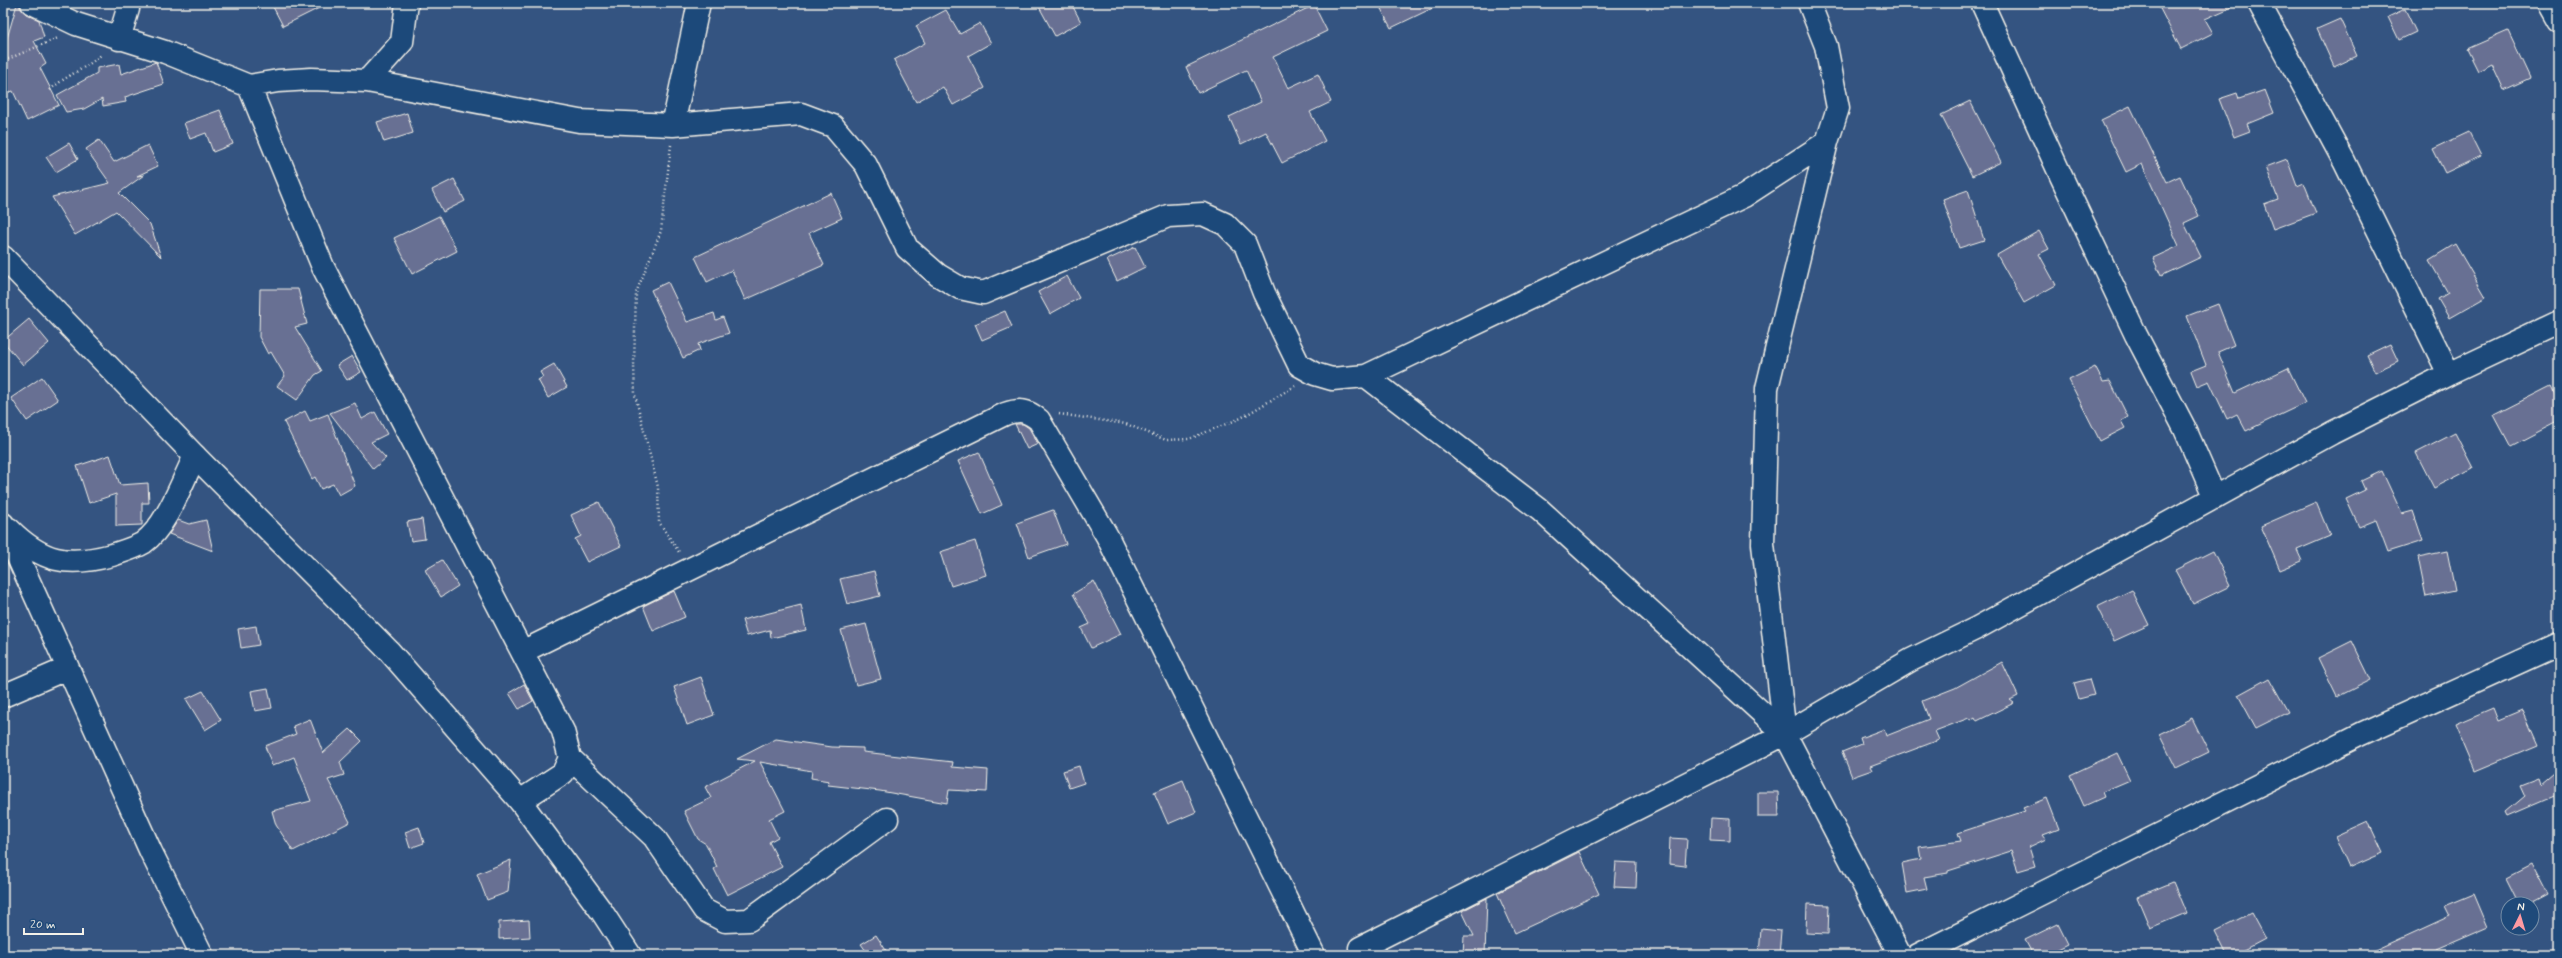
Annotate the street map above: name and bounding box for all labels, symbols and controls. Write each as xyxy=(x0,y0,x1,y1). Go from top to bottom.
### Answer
north arrow xyxy=(2500,896,2540,936)
text: N xyxy=(2517,900,2525,914)
scale bar xyxy=(24,910,83,936)
text: 20 m xyxy=(30,917,56,933)

